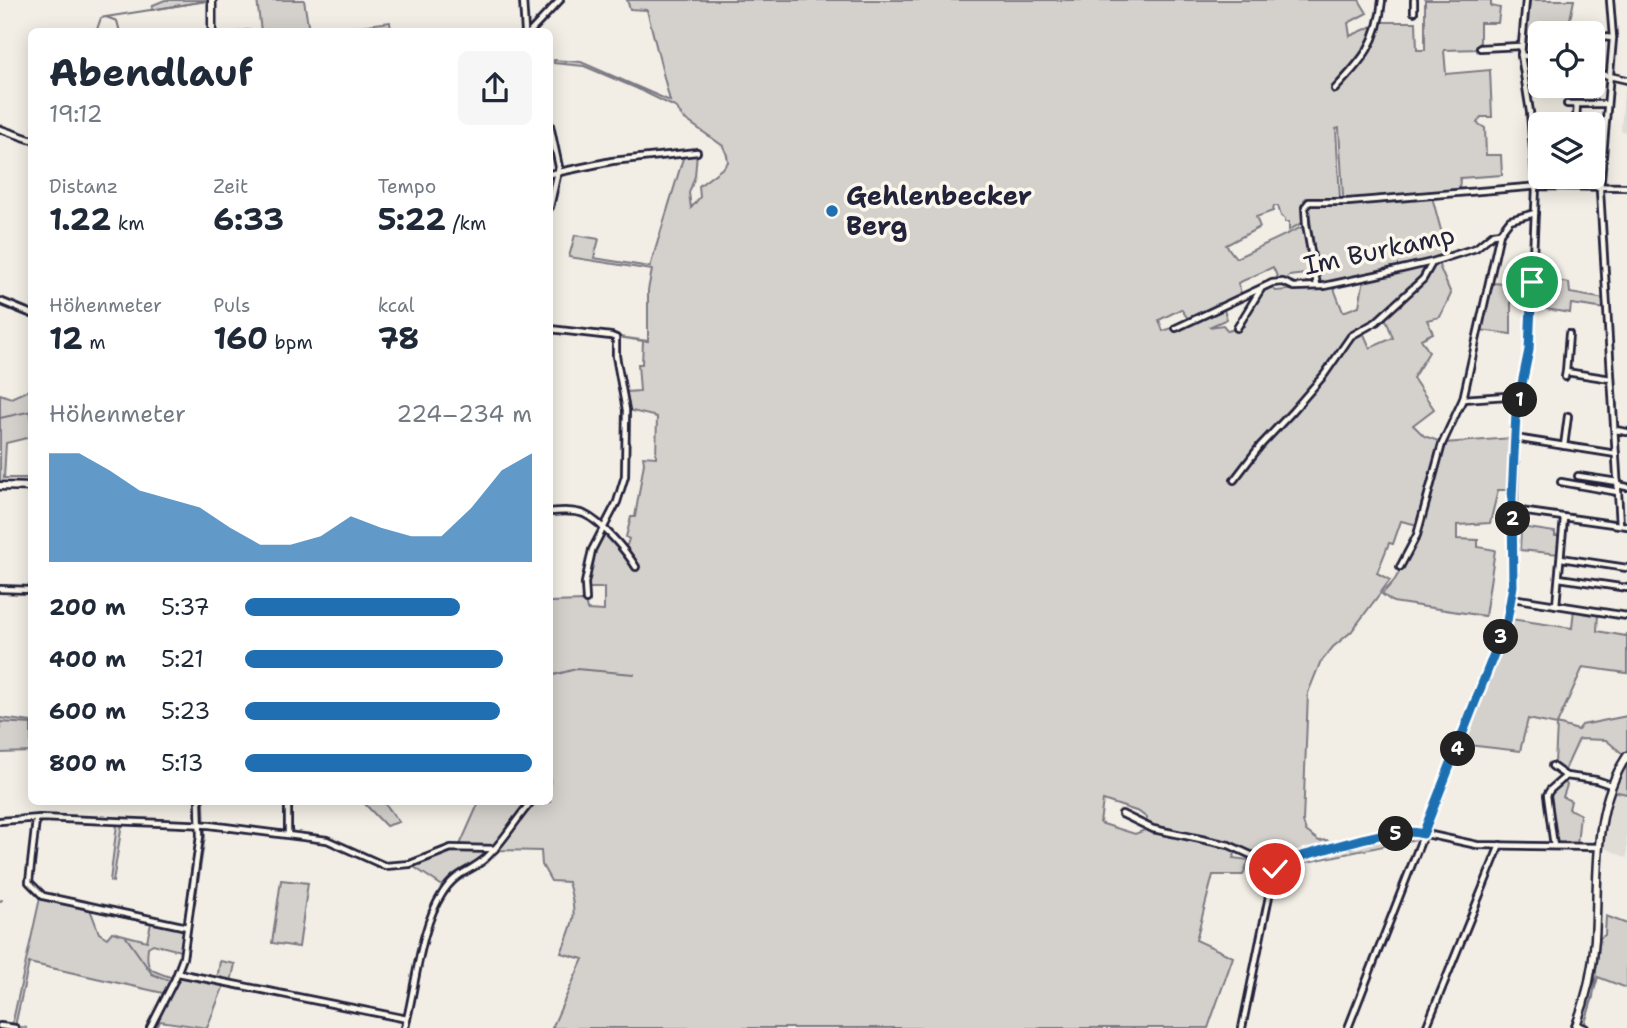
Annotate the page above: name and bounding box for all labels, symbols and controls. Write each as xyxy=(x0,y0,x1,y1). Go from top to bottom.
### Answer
map controls xyxy=(1528,21,1605,189)
button: locate xyxy=(1528,21,1605,98)
text: Abendlauf xyxy=(49,47,253,98)
button: share xyxy=(458,51,532,125)
text: 19:12 xyxy=(49,99,103,129)
button: layers xyxy=(1528,112,1605,189)
text: Distanz xyxy=(49,174,118,199)
text: Zeit xyxy=(213,174,248,199)
text: Tempo xyxy=(378,174,436,199)
place label: Gehlenbecker Berg xyxy=(846,178,1032,243)
text: 1.22 xyxy=(49,199,111,240)
text: 6:33 xyxy=(213,199,284,240)
text: 5:22 xyxy=(378,199,446,240)
marker: Gehlenbecker Berg xyxy=(824,203,840,219)
text: km xyxy=(111,211,145,236)
text: /km xyxy=(446,211,486,236)
street label: Im Burkamp xyxy=(1300,216,1458,283)
pin xyxy=(1502,252,1562,312)
icon: arrive xyxy=(1513,263,1551,301)
text: Höhenmeter xyxy=(49,293,162,318)
text: Puls xyxy=(213,293,250,318)
text: kcal xyxy=(378,293,415,318)
text: 12 xyxy=(49,318,83,359)
text: 160 xyxy=(213,318,268,359)
text: 78 xyxy=(378,318,419,359)
text: m xyxy=(83,330,106,355)
text: bpm xyxy=(268,330,313,355)
pin: 1 xyxy=(1502,382,1538,418)
text: 1 xyxy=(1515,387,1524,412)
text: Höhenmeter xyxy=(49,399,186,429)
text: 224–234 m xyxy=(396,399,532,429)
pin: 2 xyxy=(1496,502,1530,536)
text: 2 xyxy=(1506,506,1519,531)
text: 200 m xyxy=(49,592,126,622)
text: 5:37 xyxy=(161,592,210,622)
pin: 3 xyxy=(1484,620,1518,654)
text: 3 xyxy=(1494,624,1507,649)
text: 400 m xyxy=(49,644,126,674)
text: 5:21 xyxy=(161,644,204,674)
text: 600 m xyxy=(49,696,126,726)
text: 5:23 xyxy=(161,696,210,726)
pin: 4 xyxy=(1440,732,1476,766)
text: 4 xyxy=(1451,736,1464,761)
text: 800 m xyxy=(49,748,126,778)
text: 5:13 xyxy=(161,748,204,778)
pin: 5 xyxy=(1378,816,1414,852)
text: 5 xyxy=(1390,821,1401,846)
pin xyxy=(1245,839,1305,899)
icon: check xyxy=(1256,850,1294,888)

